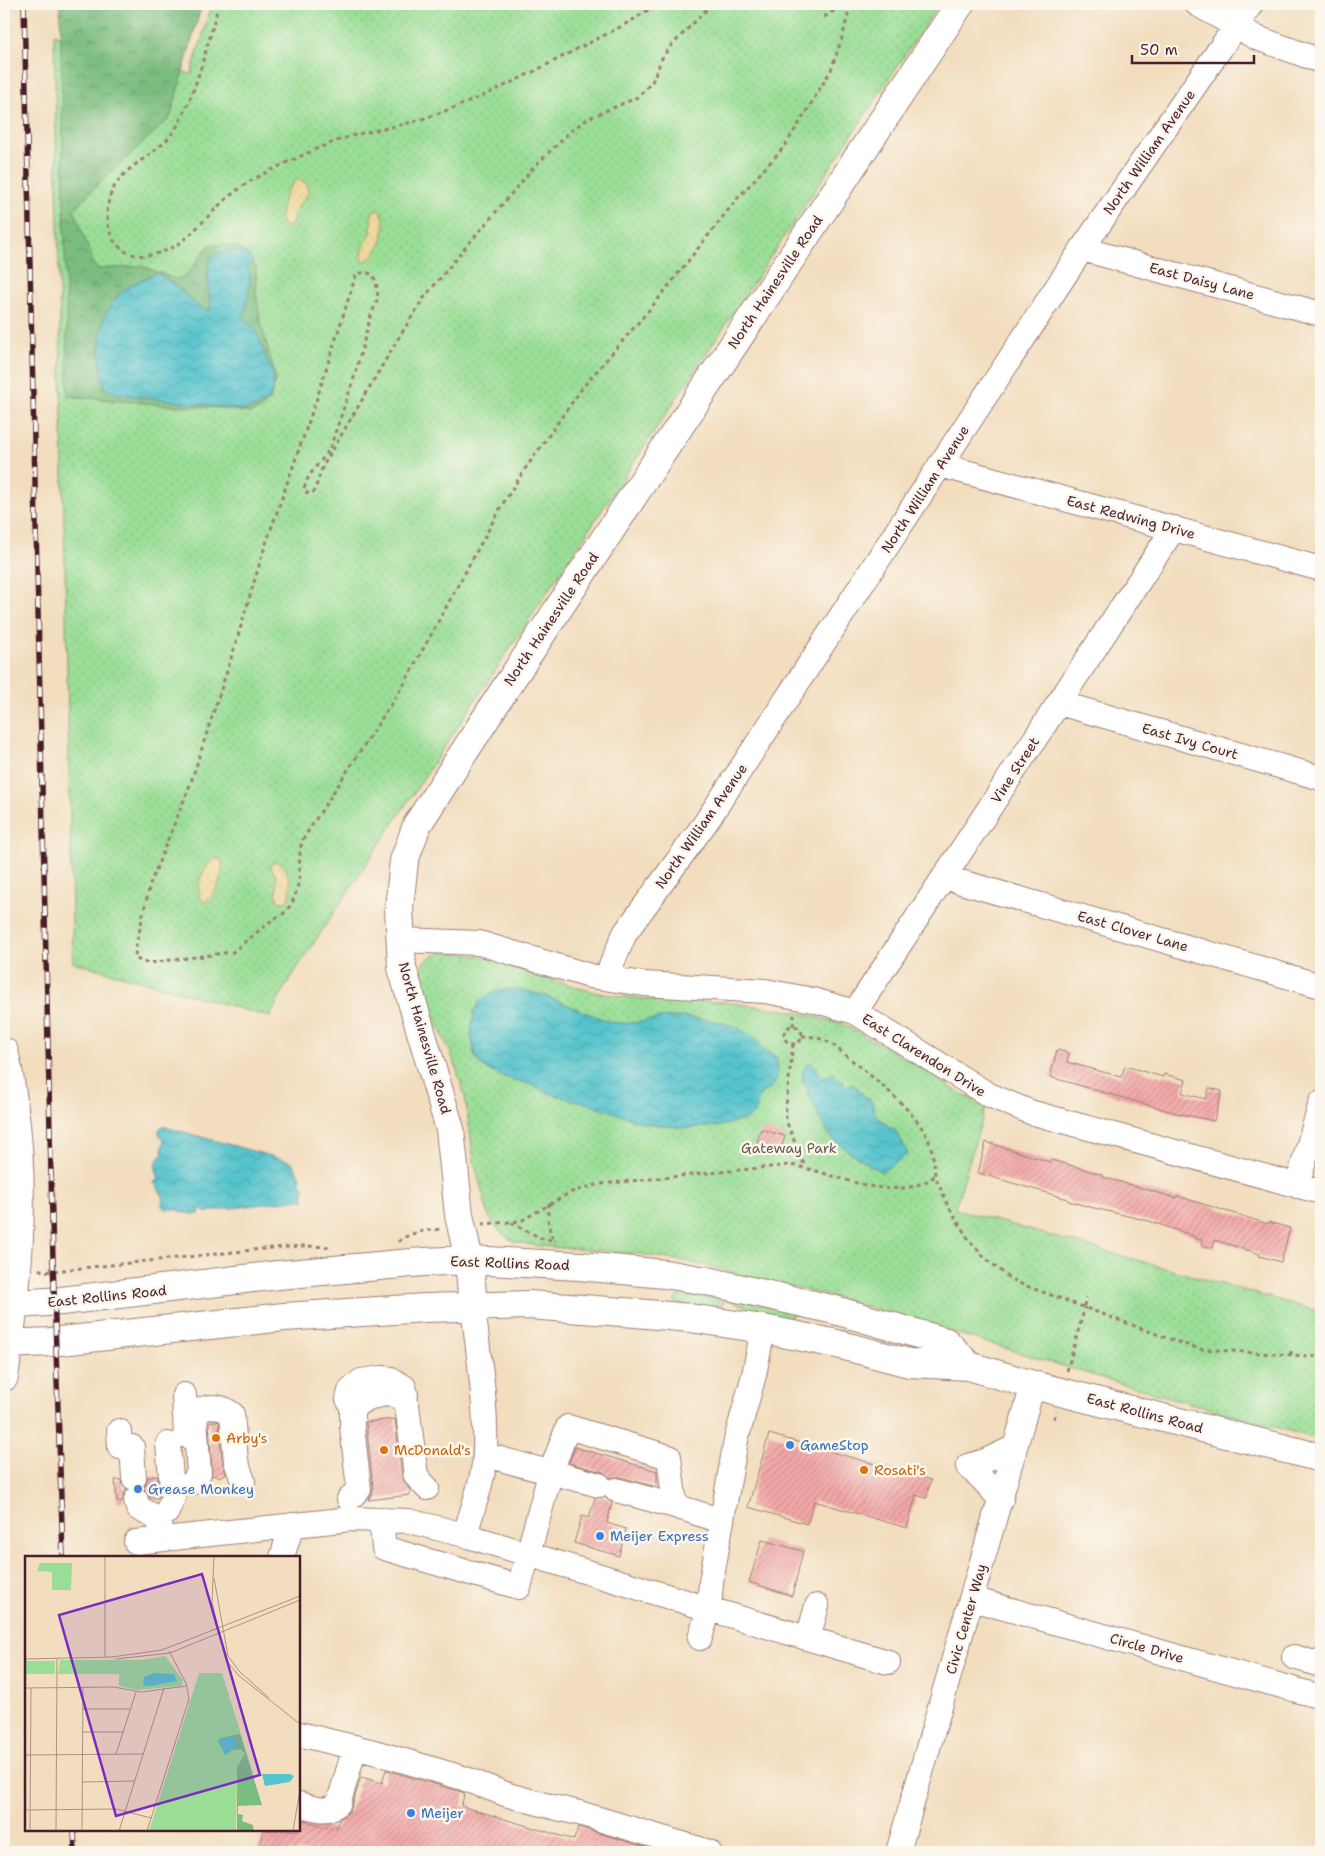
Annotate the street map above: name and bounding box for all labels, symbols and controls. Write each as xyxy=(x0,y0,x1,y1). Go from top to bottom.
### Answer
scale bar xyxy=(1132,32,1255,64)
text: 50 m xyxy=(1140,40,1178,60)
street label: North William Avenue xyxy=(1099,86,1199,218)
street label: North Hainesville Road xyxy=(724,212,826,352)
street label: East Daisy Lane xyxy=(1147,258,1257,304)
street label: North William Avenue xyxy=(877,422,973,556)
street label: East Redwing Drive xyxy=(1065,491,1197,543)
street label: North Hainesville Road xyxy=(500,549,602,689)
street label: East Ivy Court xyxy=(1140,719,1240,763)
street label: Vine Street xyxy=(987,733,1043,807)
street label: North William Avenue xyxy=(651,760,751,892)
street label: East Clover Lane xyxy=(1075,907,1191,955)
street label: North Hainesville Road xyxy=(395,960,455,1116)
street label: East Clarendon Drive xyxy=(859,1009,989,1101)
park label: Gateway Park xyxy=(741,1139,837,1157)
street label: East Rollins Road xyxy=(450,1252,570,1274)
street label: East Rollins Road xyxy=(46,1281,168,1311)
street label: East Rollins Road xyxy=(1085,1389,1205,1437)
place label: Arby's xyxy=(226,1429,268,1447)
marker: Arby's xyxy=(210,1432,222,1444)
place label: GameStop xyxy=(800,1436,869,1454)
marker: GameStop xyxy=(784,1439,796,1451)
place label: McDonald's xyxy=(394,1441,471,1459)
marker: McDonald's xyxy=(378,1444,390,1456)
place label: Rosati's xyxy=(874,1461,926,1479)
marker: Rosati's xyxy=(858,1464,870,1476)
place label: Grease Monkey xyxy=(148,1480,254,1498)
marker: Grease Monkey xyxy=(132,1483,144,1495)
place label: Meijer Express xyxy=(610,1527,709,1545)
marker: Meijer Express xyxy=(594,1530,606,1542)
inset map xyxy=(25,1556,300,1831)
street label: Civic Center Way xyxy=(942,1562,990,1676)
street label: Circle Drive xyxy=(1108,1629,1186,1667)
place label: Meijer xyxy=(421,1804,464,1822)
marker: Meijer xyxy=(405,1807,417,1819)

